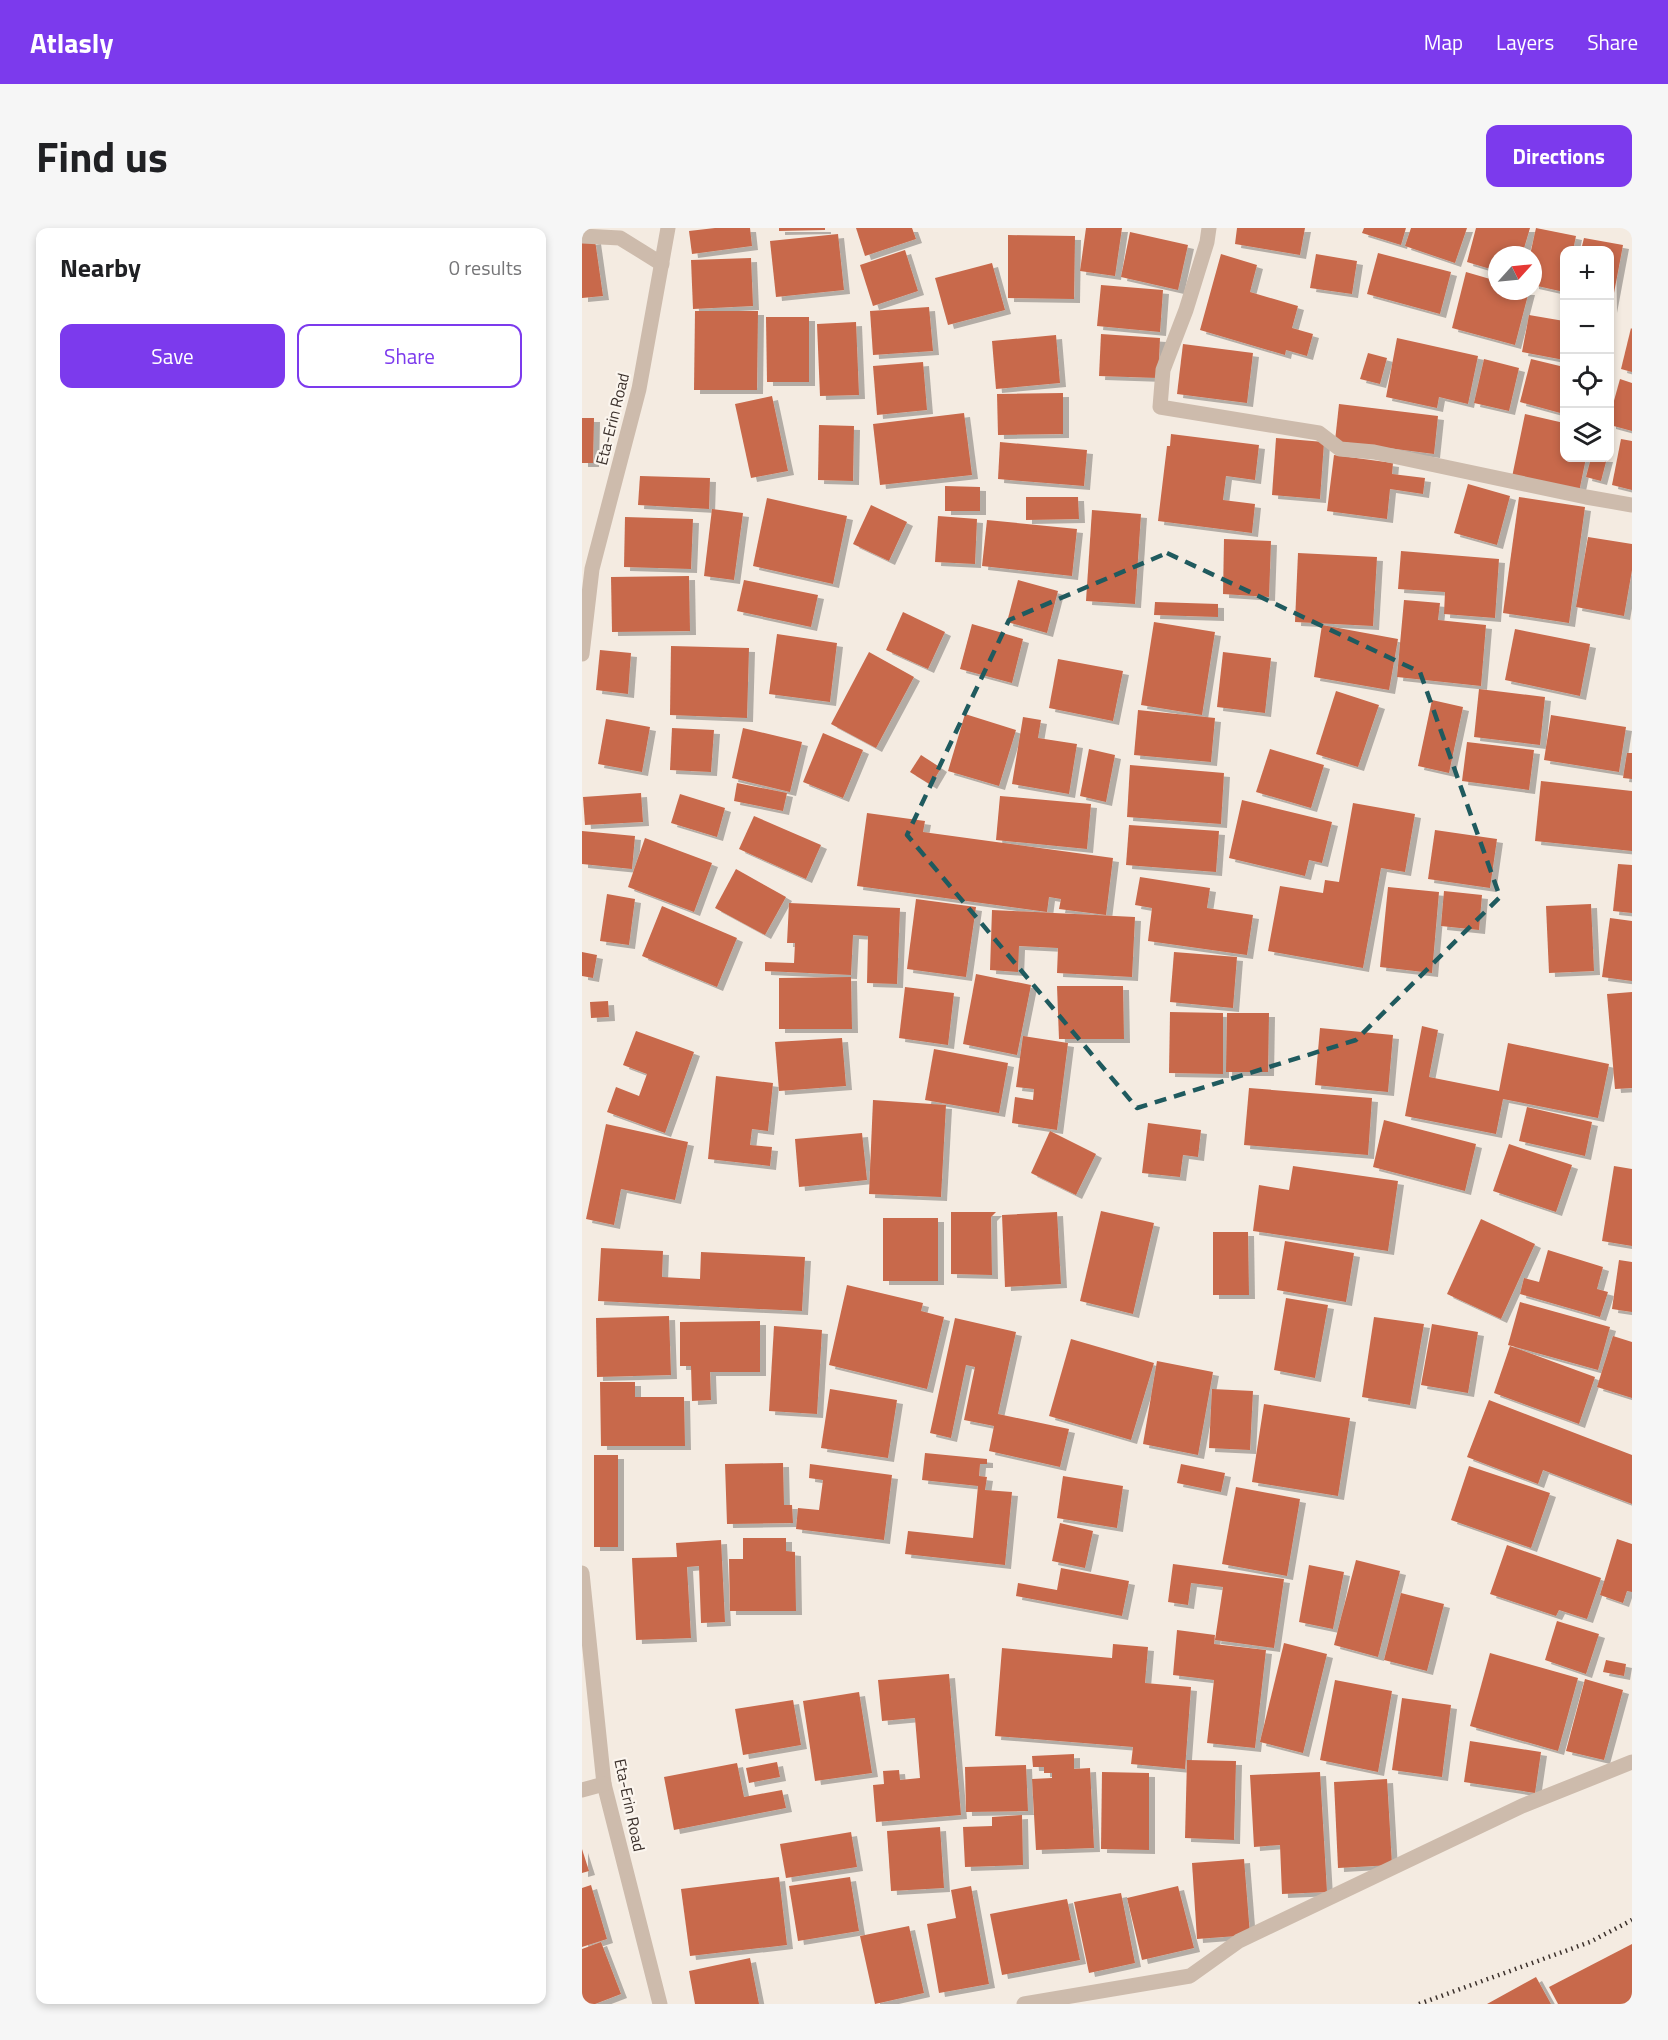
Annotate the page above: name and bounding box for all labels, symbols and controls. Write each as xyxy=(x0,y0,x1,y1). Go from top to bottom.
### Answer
text: Atlasly xyxy=(30,21,113,64)
text: Map xyxy=(1424,26,1463,58)
text: Layers xyxy=(1496,26,1554,58)
text: Share xyxy=(1587,26,1638,58)
text: Find us xyxy=(36,124,168,188)
button: Directions xyxy=(1486,125,1632,187)
north arrow xyxy=(1488,246,1542,300)
map controls xyxy=(1560,246,1614,462)
button: + xyxy=(1560,246,1614,300)
text: Nearby xyxy=(60,248,141,287)
text: 0 results xyxy=(449,252,522,283)
button: − xyxy=(1560,300,1614,354)
button: Save xyxy=(60,324,285,388)
button: Share xyxy=(297,324,522,388)
button: locate xyxy=(1560,354,1614,408)
street label: Eta-Erin Road xyxy=(589,370,635,468)
button: layers xyxy=(1560,408,1614,462)
street label: Eta-Erin Road xyxy=(608,1757,652,1853)

